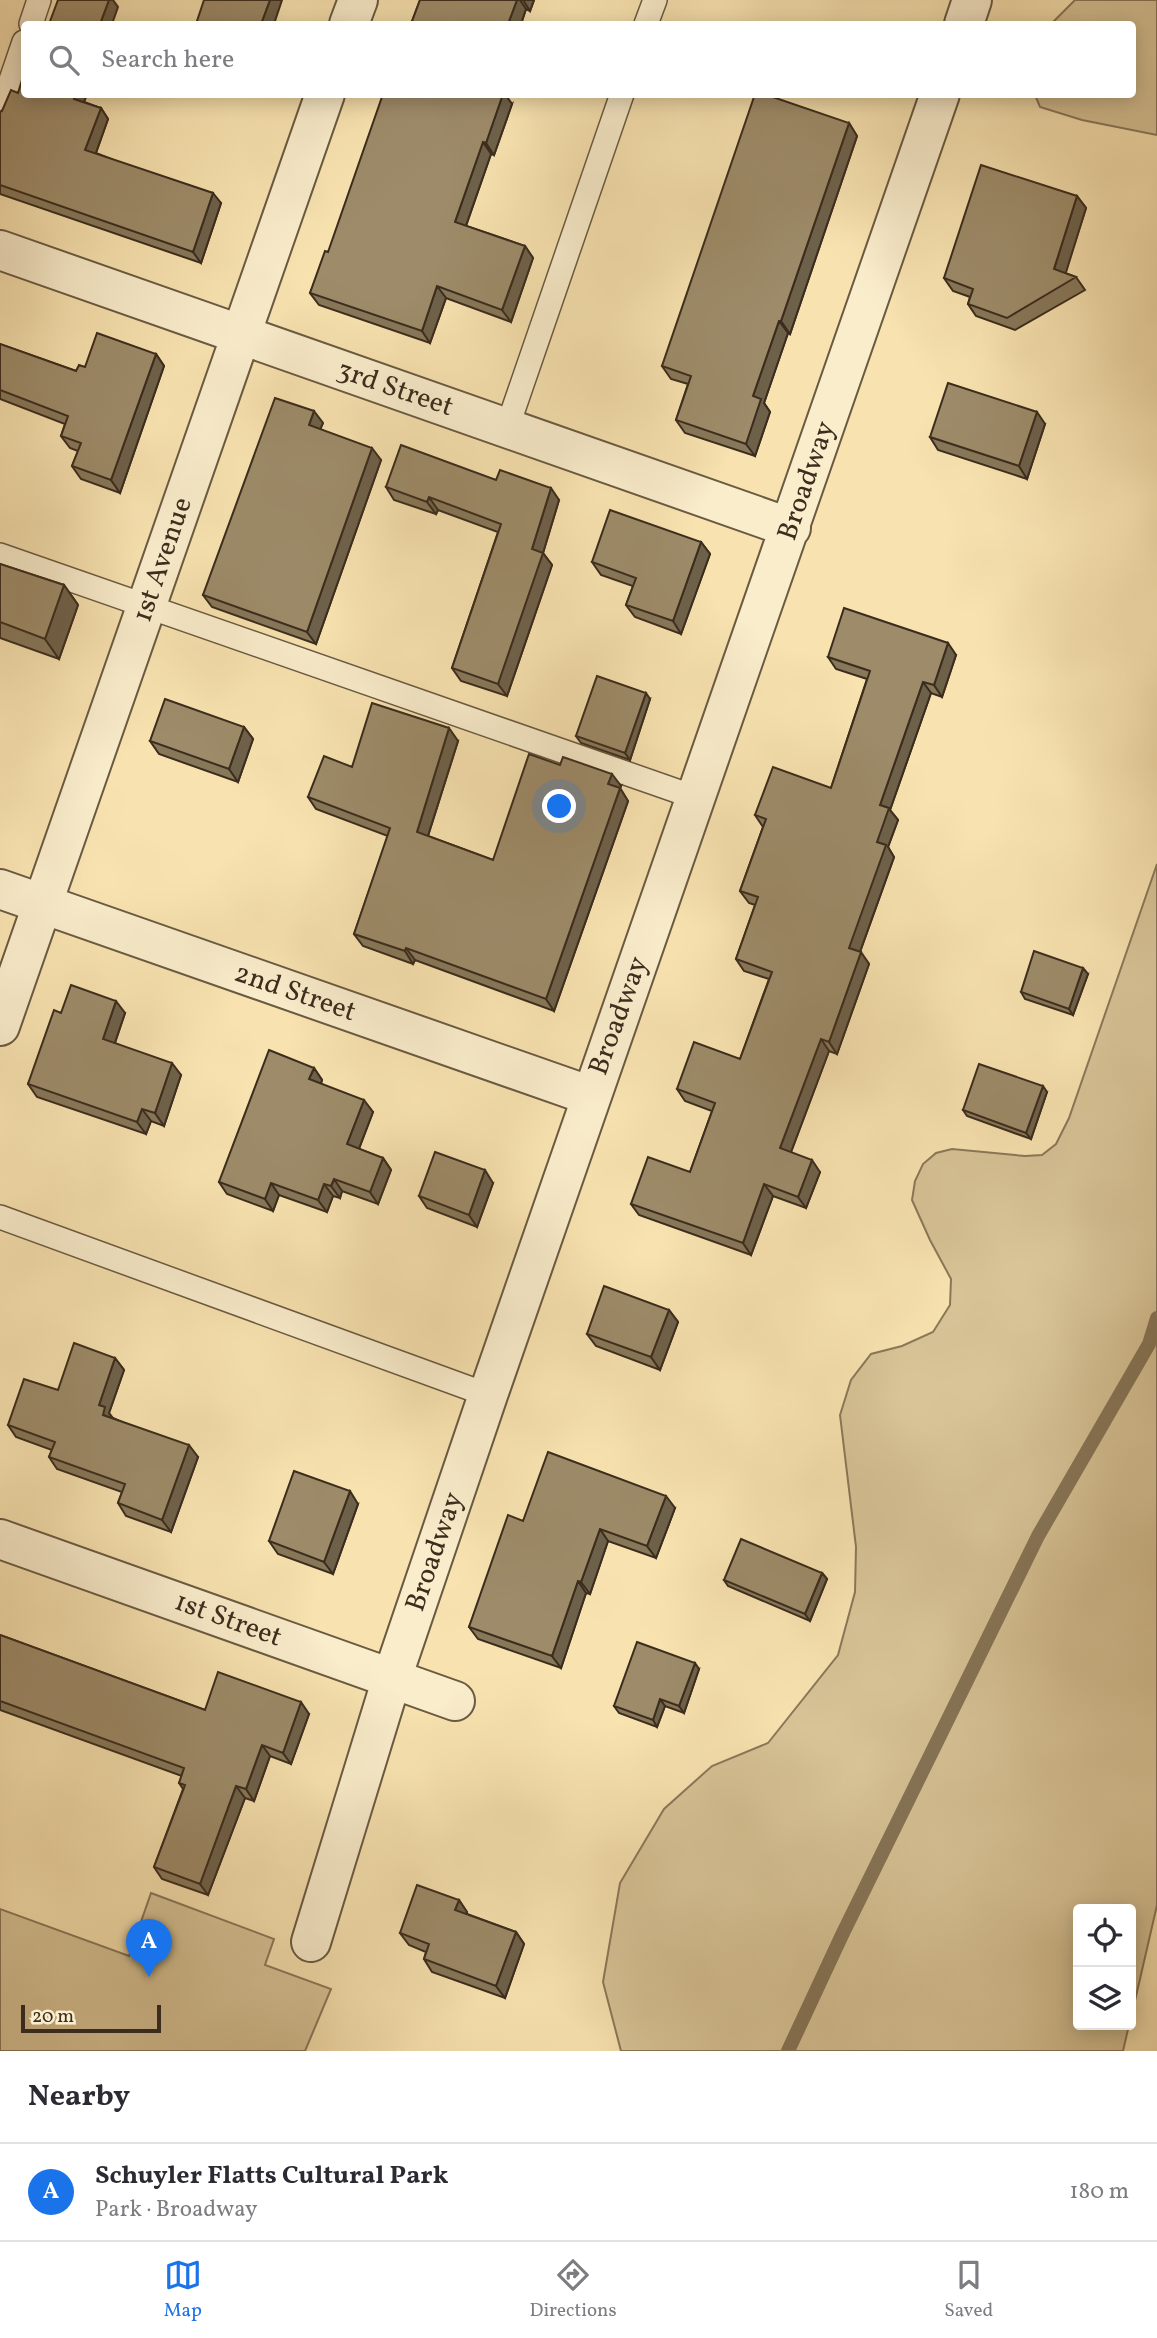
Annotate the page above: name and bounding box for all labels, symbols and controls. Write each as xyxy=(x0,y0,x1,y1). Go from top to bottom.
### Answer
search box xyxy=(21,21,1136,98)
icon: search xyxy=(45,41,83,79)
text: Search here xyxy=(101,42,234,78)
street label: 3rd Street xyxy=(331,351,459,427)
street label: Broadway xyxy=(768,416,846,546)
street label: 1st Avenue xyxy=(123,492,203,628)
your location xyxy=(542,789,576,823)
street label: Broadway xyxy=(580,951,658,1081)
street label: 2nd Street xyxy=(229,954,361,1032)
street label: Broadway xyxy=(396,1487,474,1617)
street label: 1st Street xyxy=(169,1583,287,1657)
map controls xyxy=(1073,1904,1136,2030)
button: locate xyxy=(1073,1904,1136,1967)
pin: A xyxy=(126,1919,172,1977)
button: layers xyxy=(1073,1967,1136,2030)
scale bar xyxy=(21,2002,161,2034)
text: 20 m xyxy=(32,2004,74,2030)
text: Nearby xyxy=(28,2076,130,2118)
text: Schuyler Flatts Cultural Park xyxy=(95,2158,448,2194)
text: A xyxy=(43,2176,59,2208)
text: 180 m xyxy=(1070,2176,1129,2208)
text: Park · Broadway xyxy=(95,2194,257,2226)
tab: Map xyxy=(164,2256,202,2324)
tab: Directions xyxy=(530,2256,617,2324)
tab: Saved xyxy=(944,2256,993,2324)

